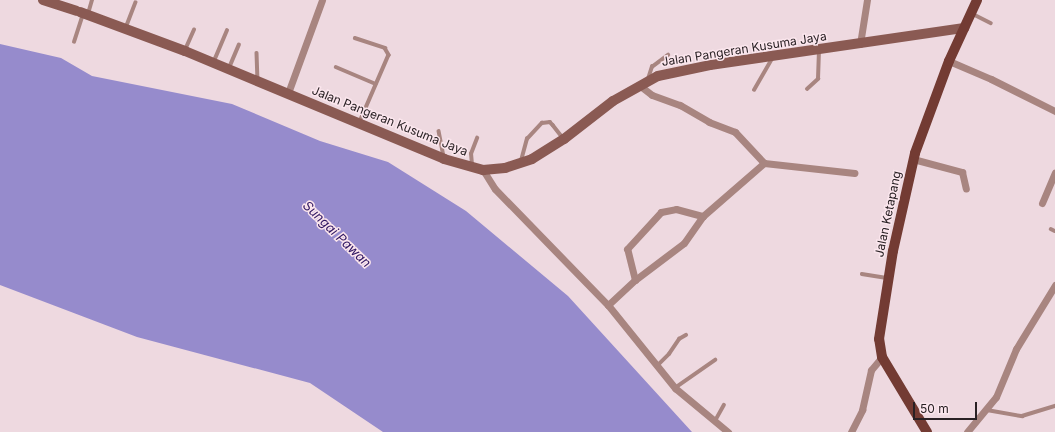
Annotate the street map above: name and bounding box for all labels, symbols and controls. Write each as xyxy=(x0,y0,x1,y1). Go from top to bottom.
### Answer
street label: Jalan Pangeran Kusuma Jaya xyxy=(660,29,828,69)
street label: Jalan Pangeran Kusuma Jaya xyxy=(310,83,470,159)
street label: Jalan Ketapang xyxy=(872,170,904,258)
water label: Sungai Pawan xyxy=(300,198,374,270)
scale bar xyxy=(915,394,979,420)
text: 50 m xyxy=(920,401,949,416)

